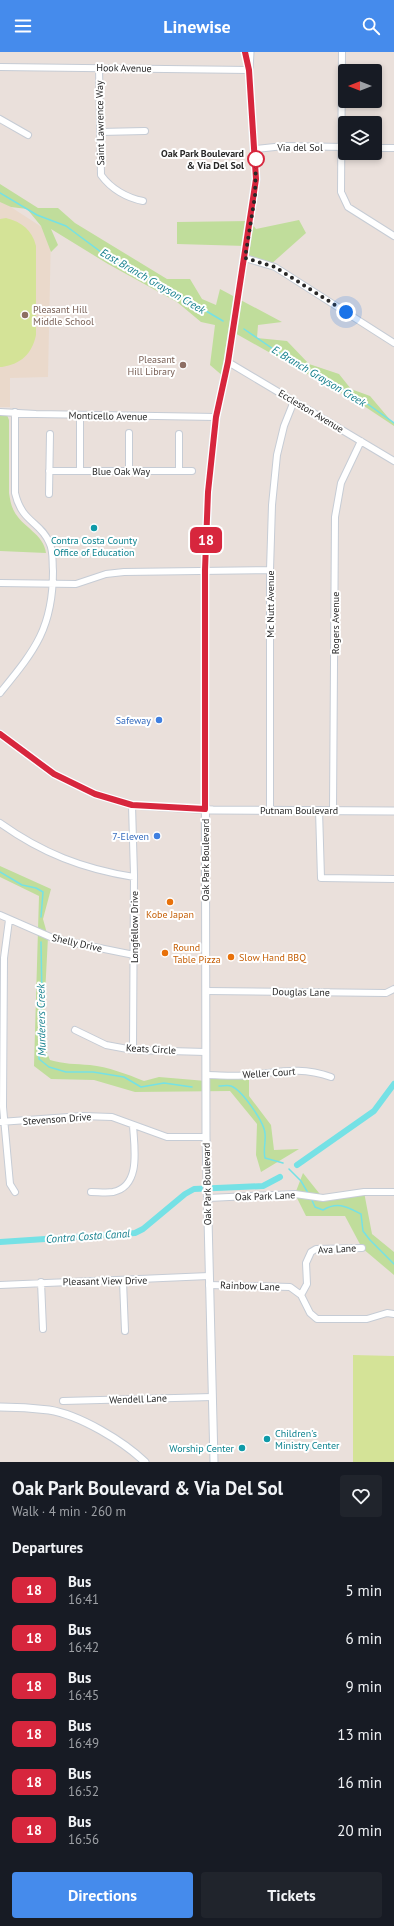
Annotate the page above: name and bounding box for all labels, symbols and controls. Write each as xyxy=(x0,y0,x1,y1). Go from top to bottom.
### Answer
icon: menu xyxy=(12,15,34,37)
text: Linewise xyxy=(163,15,231,38)
icon: search xyxy=(360,15,382,37)
street label: Hook Avenue xyxy=(96,61,152,75)
north arrow xyxy=(338,64,382,108)
map controls xyxy=(338,64,382,160)
street label: Saint Lawrence Way xyxy=(93,80,107,166)
button: layers xyxy=(338,116,382,160)
street label: Via del Sol xyxy=(276,141,323,154)
place label: Oak Park Boulevard & Via Del Sol xyxy=(161,147,244,172)
marker: Oak Park Boulevard & Via Del Sol xyxy=(247,150,265,168)
water label: East Branch Grayson Creek xyxy=(98,245,209,317)
your location xyxy=(336,302,356,322)
place label: Pleasant Hill Middle School xyxy=(33,303,94,328)
marker: Pleasant Hill Middle School xyxy=(20,310,30,320)
water label: E. Branch Grayson Creek xyxy=(269,342,369,410)
place label: Pleasant Hill Library xyxy=(127,353,176,378)
marker: Pleasant Hill Library xyxy=(178,360,188,370)
street label: Eccleston Avenue xyxy=(276,386,346,436)
street label: Monticello Avenue xyxy=(68,409,148,423)
street label: Blue Oak Way xyxy=(92,465,150,478)
marker: Contra Costa County Office of Education xyxy=(89,523,99,533)
line badge: 18 xyxy=(188,527,224,553)
text: 18 xyxy=(198,531,214,549)
place label: Contra Costa County Office of Education xyxy=(51,534,137,559)
street label: Mc Nutt Avenue xyxy=(264,570,277,638)
street label: Rogers Avenue xyxy=(329,592,342,654)
place label: Safeway xyxy=(116,714,151,727)
marker: Safeway xyxy=(154,715,164,725)
street label: Putnam Boulevard xyxy=(260,804,338,817)
street label: Oak Park Boulevard xyxy=(199,819,212,901)
place label: 7-Eleven xyxy=(112,830,149,843)
marker: 7-Eleven xyxy=(152,831,162,841)
street label: Longfellow Drive xyxy=(128,891,141,963)
marker: Kobe Japan xyxy=(165,897,175,907)
place label: Kobe Japan xyxy=(146,908,194,921)
street label: Shelly Drive xyxy=(51,931,103,955)
place label: Round Table Pizza xyxy=(173,941,221,966)
marker: Round Table Pizza xyxy=(160,948,170,958)
place label: Slow Hand BBQ xyxy=(239,951,307,964)
marker: Slow Hand BBQ xyxy=(226,952,236,962)
water label: Murderers Creek xyxy=(33,983,49,1056)
street label: Douglas Lane xyxy=(272,985,330,999)
street label: Keats Circle xyxy=(126,1041,176,1057)
street label: Weller Court xyxy=(242,1065,297,1081)
street label: Stevenson Drive xyxy=(22,1110,92,1128)
street label: Oak Park Boulevard xyxy=(200,1143,214,1225)
street label: Oak Park Lane xyxy=(235,1188,295,1204)
water label: Contra Costa Canal xyxy=(45,1226,131,1246)
street label: Ava Lane xyxy=(317,1242,357,1256)
street label: Pleasant View Drive xyxy=(63,1274,147,1288)
street label: Rainbow Lane xyxy=(220,1278,280,1294)
street label: Wendell Lane xyxy=(109,1391,167,1407)
place label: Children's Ministry Center xyxy=(275,1427,340,1452)
marker: Children's Ministry Center xyxy=(262,1434,272,1444)
place label: Worship Center xyxy=(169,1442,235,1455)
marker: Worship Center xyxy=(237,1443,247,1453)
button: heart xyxy=(340,1475,382,1517)
text: Oak Park Boulevard & Via Del Sol xyxy=(12,1476,283,1500)
text: Walk · 4 min · 260 m xyxy=(12,1503,126,1520)
text: Departures xyxy=(12,1538,83,1557)
text: Bus xyxy=(68,1572,91,1591)
text: 18 xyxy=(26,1581,42,1599)
text: 5 min xyxy=(345,1581,382,1600)
text: 16:41 xyxy=(68,1591,99,1608)
text: Bus xyxy=(68,1620,91,1639)
text: 18 xyxy=(26,1629,42,1647)
text: 6 min xyxy=(345,1629,382,1648)
text: 16:42 xyxy=(68,1639,99,1656)
text: Bus xyxy=(68,1668,91,1687)
text: 18 xyxy=(26,1677,42,1695)
text: 9 min xyxy=(345,1677,382,1696)
text: 16:45 xyxy=(68,1687,99,1704)
text: Bus xyxy=(68,1716,91,1735)
text: 18 xyxy=(26,1725,42,1743)
text: 13 min xyxy=(337,1725,382,1744)
text: 16:49 xyxy=(68,1735,99,1752)
text: Bus xyxy=(68,1764,91,1783)
text: 18 xyxy=(26,1773,42,1791)
text: 16 min xyxy=(337,1773,382,1792)
text: 16:52 xyxy=(68,1783,99,1800)
text: Bus xyxy=(68,1812,91,1831)
text: 18 xyxy=(26,1821,42,1839)
text: 20 min xyxy=(337,1821,382,1840)
text: 16:56 xyxy=(68,1831,99,1848)
button: Directions xyxy=(12,1872,193,1918)
button: Tickets xyxy=(201,1872,382,1918)

